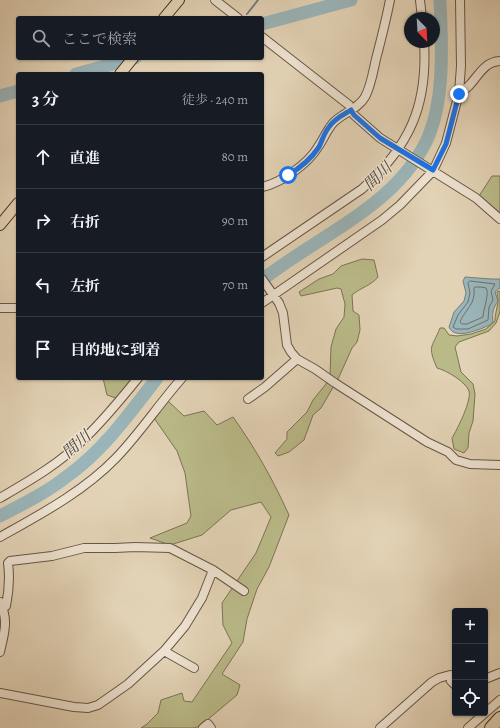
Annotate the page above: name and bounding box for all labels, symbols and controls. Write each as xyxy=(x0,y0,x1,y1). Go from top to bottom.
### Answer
north arrow xyxy=(404,12,440,48)
search box xyxy=(16,16,264,60)
icon: search xyxy=(30,27,52,49)
text: ここで検索 xyxy=(62,29,137,49)
route end xyxy=(450,85,468,103)
text: 3 分 xyxy=(32,88,59,111)
text: 徒歩 · 240 m xyxy=(182,91,248,108)
icon: ahead xyxy=(32,146,54,168)
text: 直進 xyxy=(70,148,100,168)
text: 80 m xyxy=(221,148,248,165)
water label: 間川 xyxy=(359,156,398,196)
route start xyxy=(279,166,297,184)
icon: right xyxy=(32,210,54,232)
text: 右折 xyxy=(70,212,100,232)
text: 90 m xyxy=(222,212,248,229)
icon: left xyxy=(32,274,54,296)
text: 左折 xyxy=(70,276,100,296)
text: 70 m xyxy=(222,276,248,293)
icon: arrive xyxy=(32,338,54,360)
text: 目的地に到着 xyxy=(70,340,160,360)
water label: 間川 xyxy=(57,425,97,464)
map controls xyxy=(452,608,488,716)
button: + xyxy=(452,608,488,644)
button: − xyxy=(452,644,488,680)
button: locate xyxy=(452,680,488,716)

